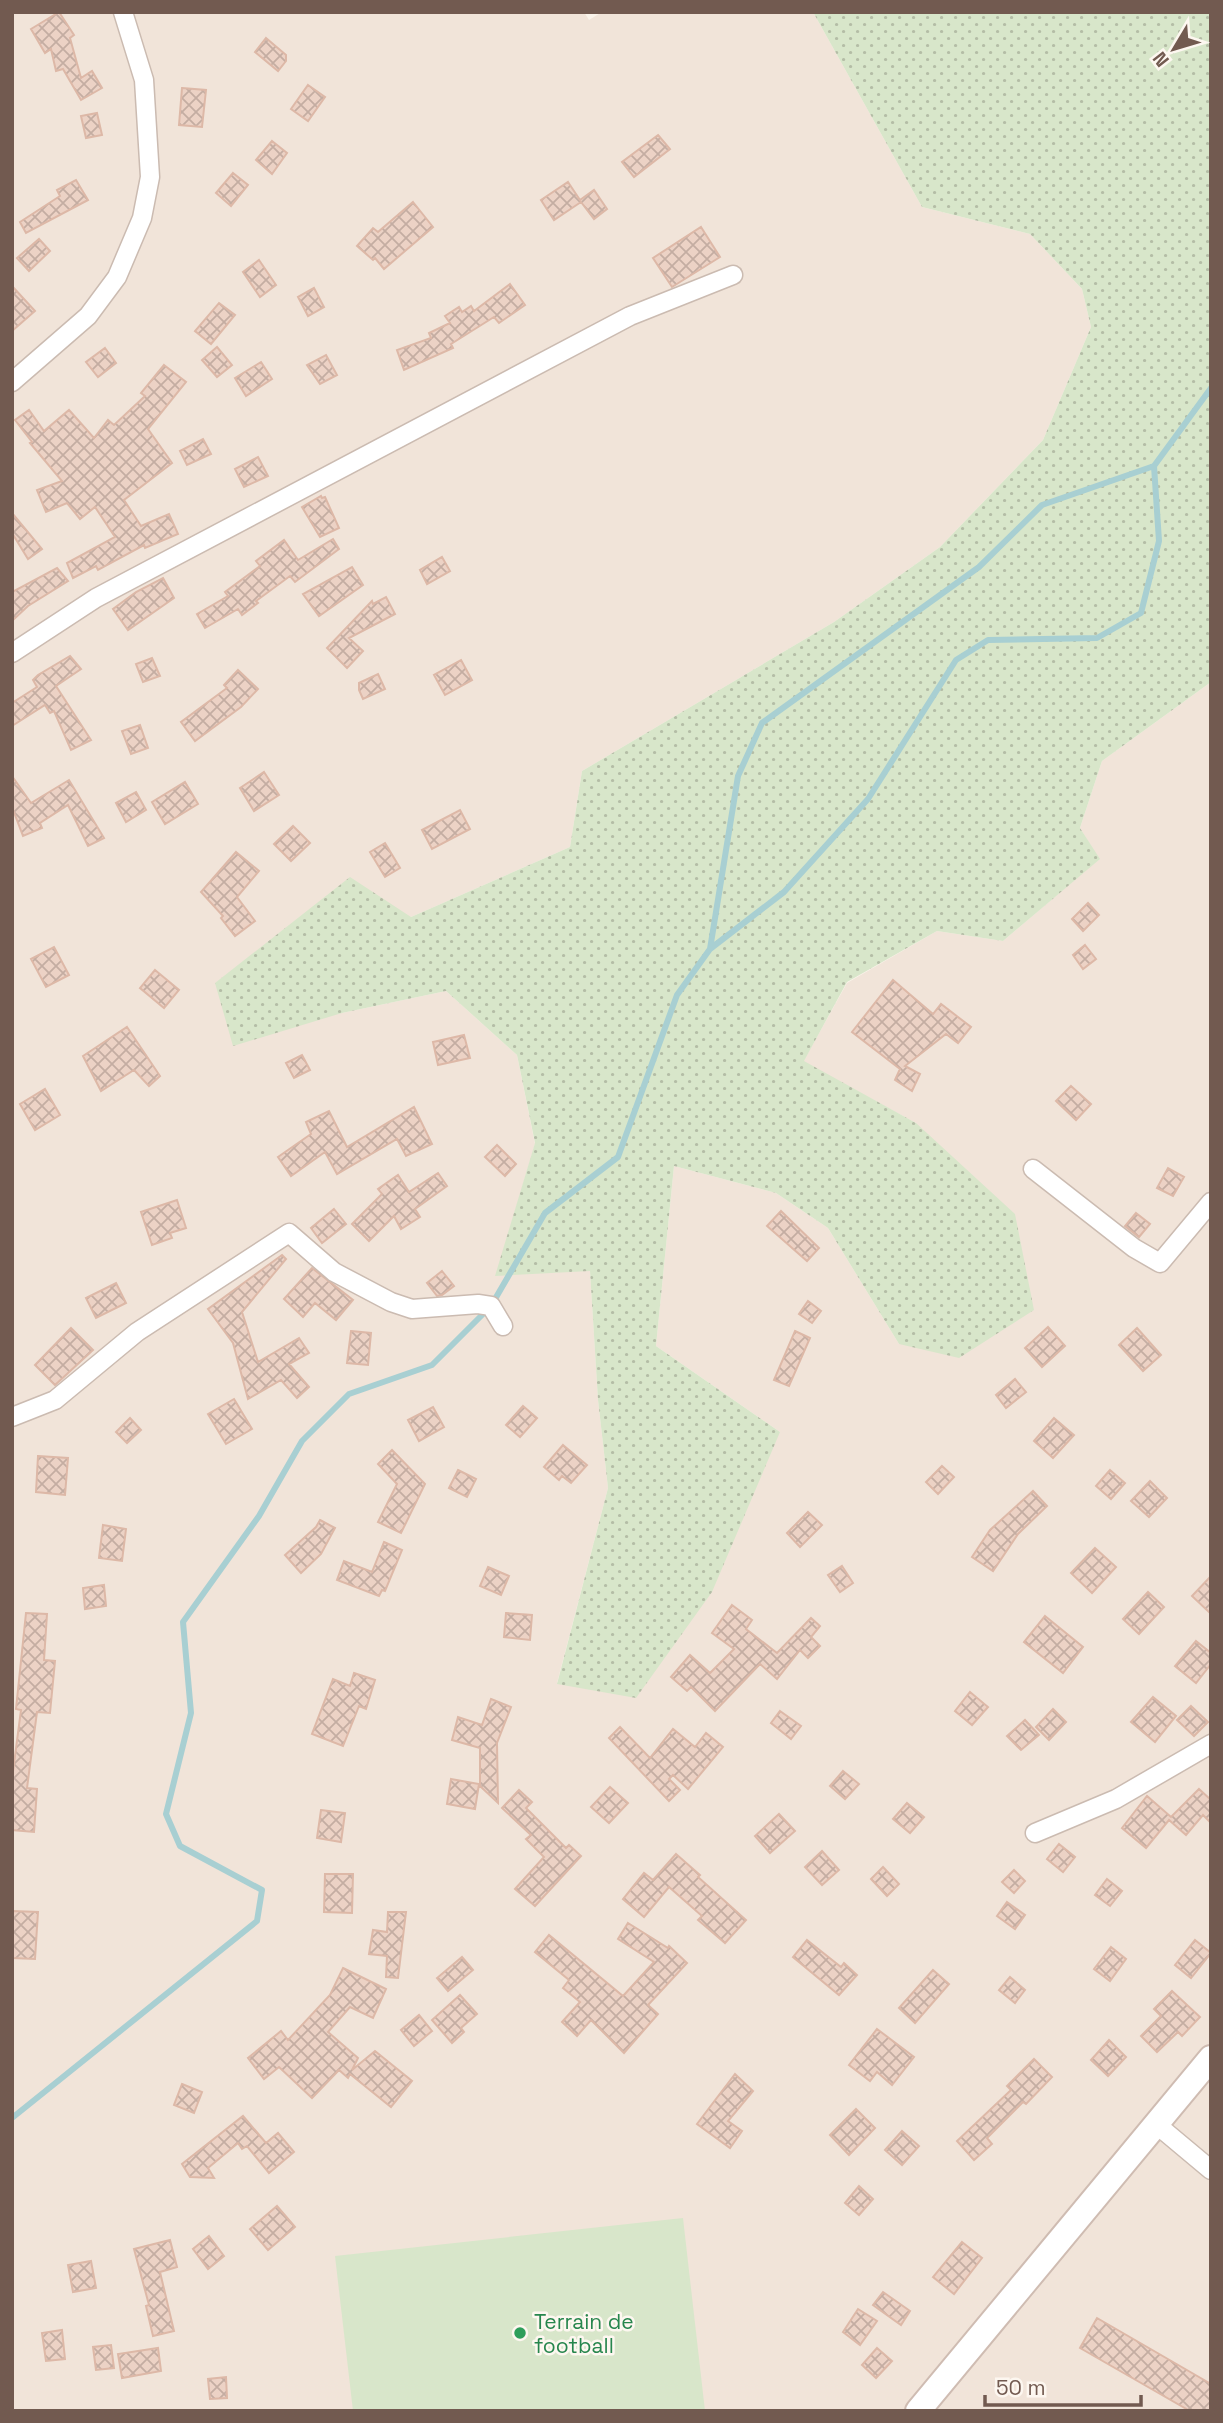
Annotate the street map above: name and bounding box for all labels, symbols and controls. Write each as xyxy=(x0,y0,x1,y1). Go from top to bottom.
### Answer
north arrow xyxy=(1139,14,1209,84)
text: N xyxy=(1147,46,1175,72)
place label: Terrain de football xyxy=(534,2308,634,2359)
marker: Terrain de football xyxy=(512,2325,528,2341)
scale bar xyxy=(985,2364,1141,2408)
text: 50 m xyxy=(996,2374,1046,2401)

